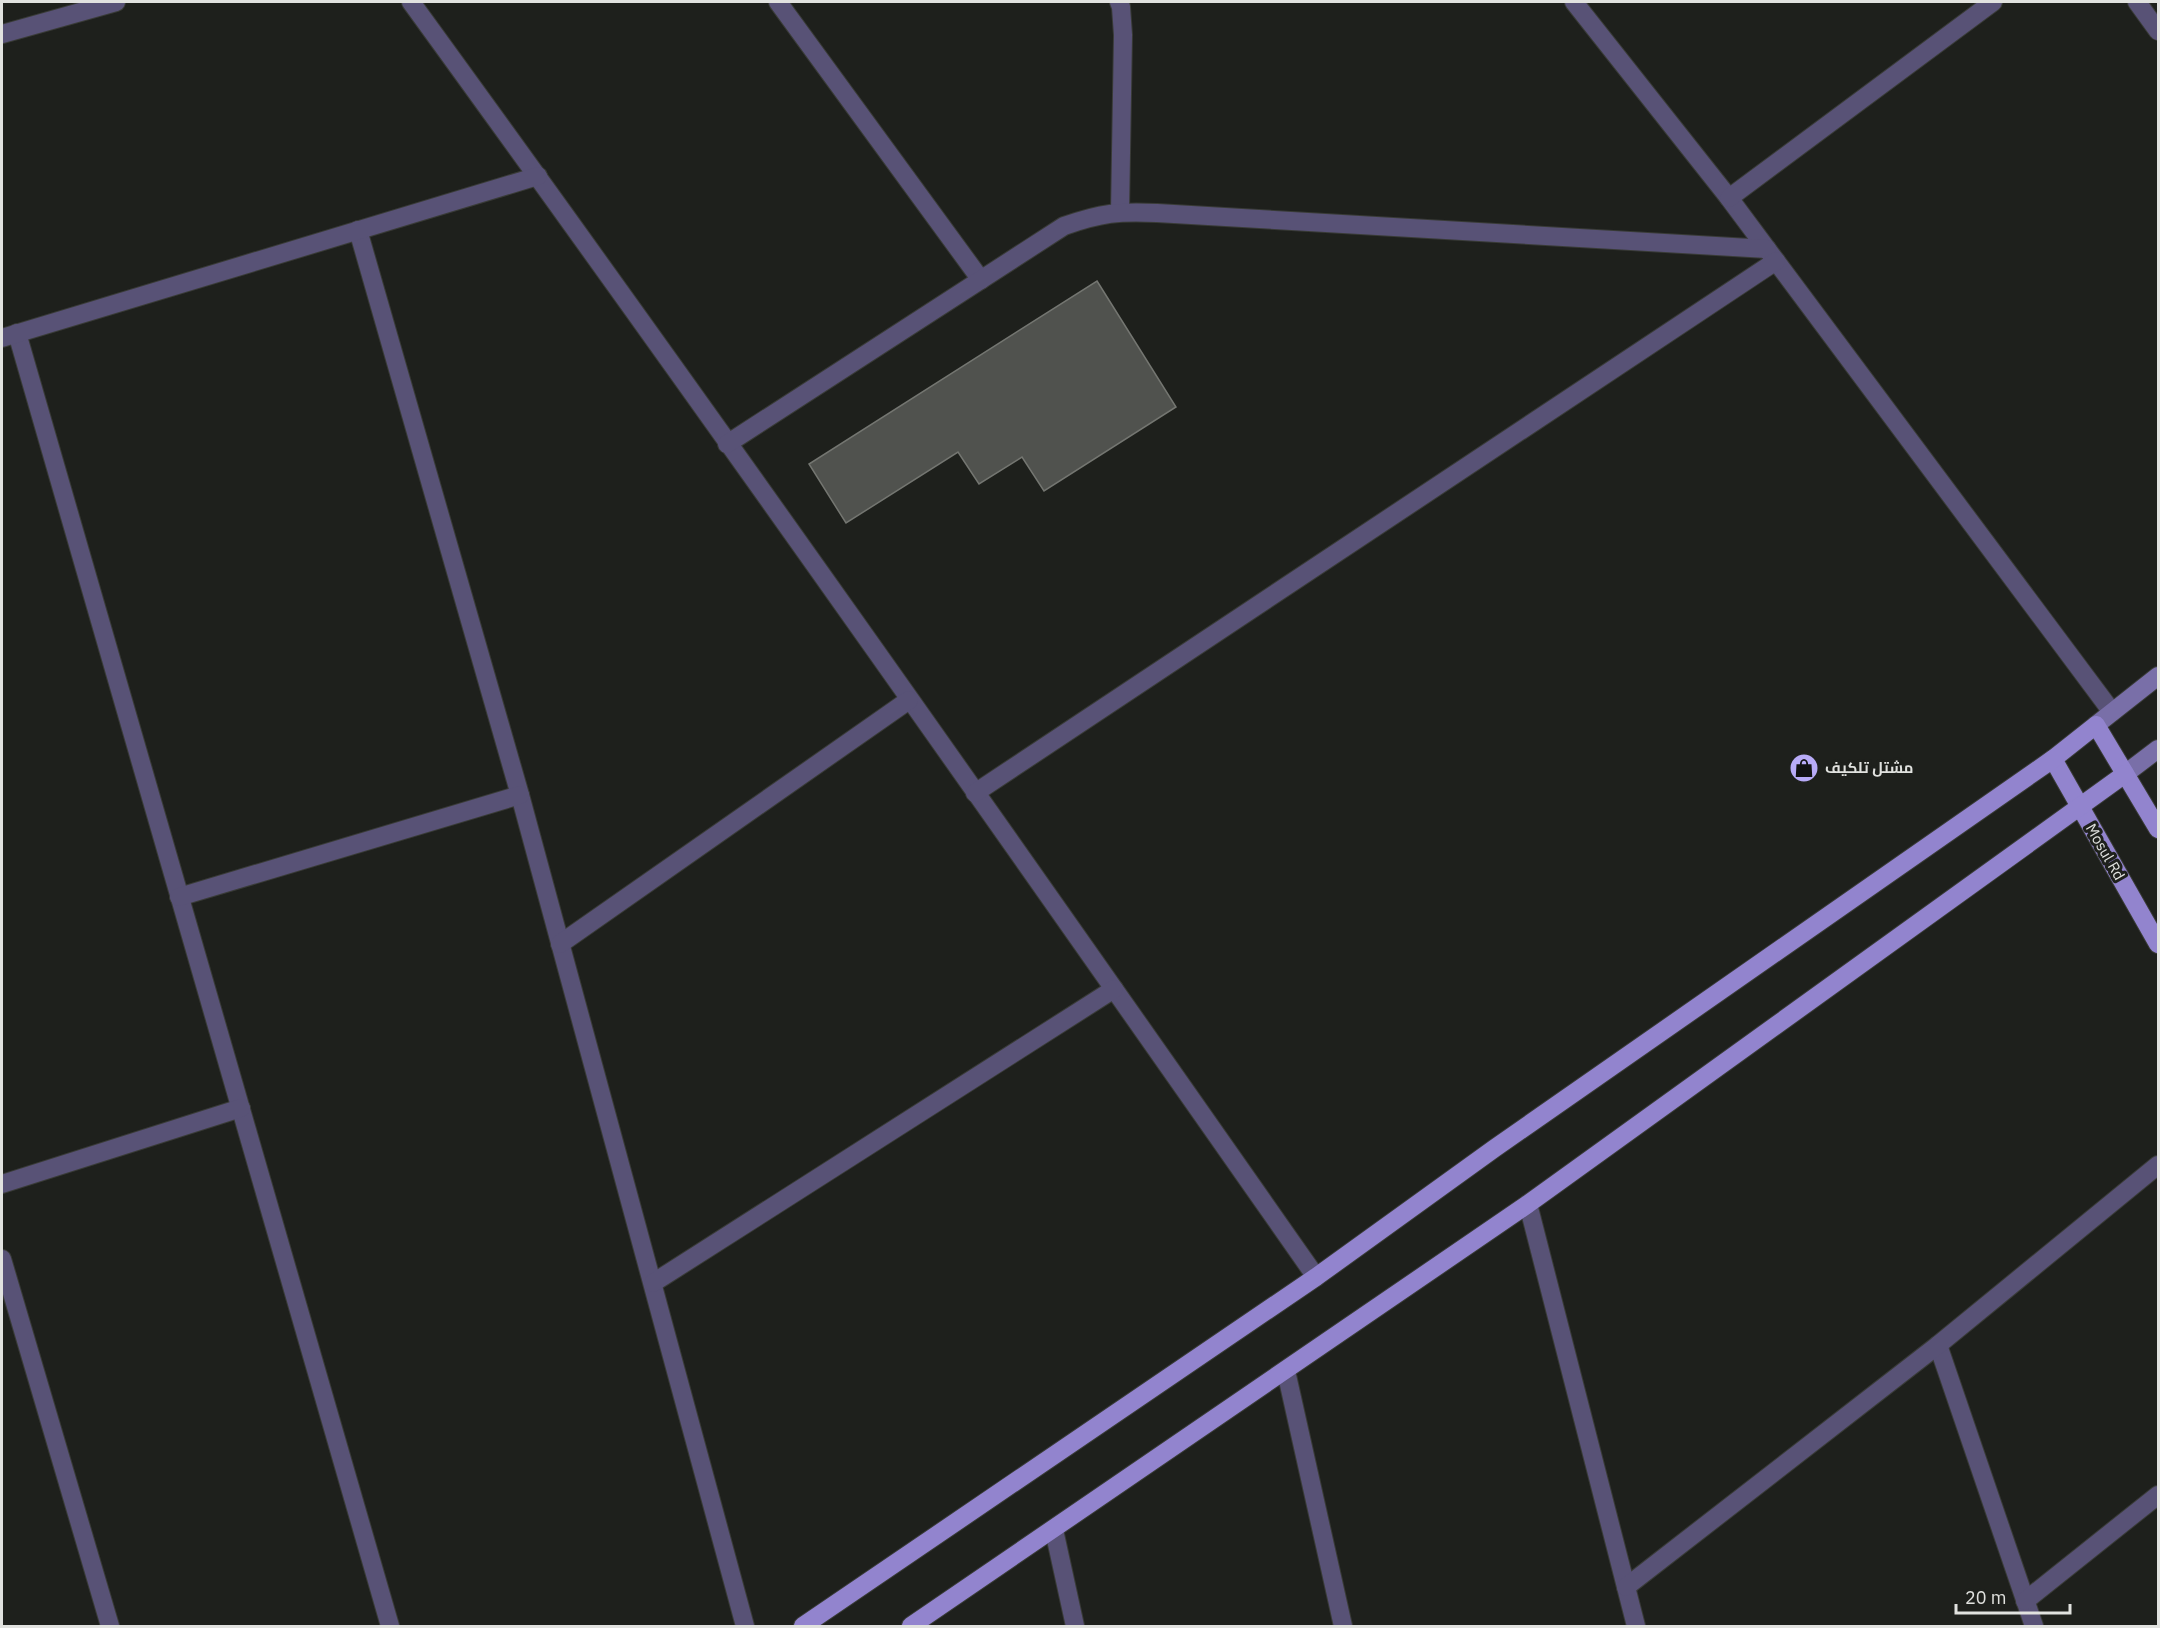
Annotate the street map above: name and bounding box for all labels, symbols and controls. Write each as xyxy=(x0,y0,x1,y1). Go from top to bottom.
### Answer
shop icon: مشتل تلكيف xyxy=(1788,752,1820,784)
place label: مشتل تلكيف xyxy=(1825,758,1914,777)
street label: Mosul Rd xyxy=(2082,820,2129,883)
scale bar xyxy=(1956,1577,2070,1615)
text: 20 m xyxy=(1965,1586,2007,1609)

